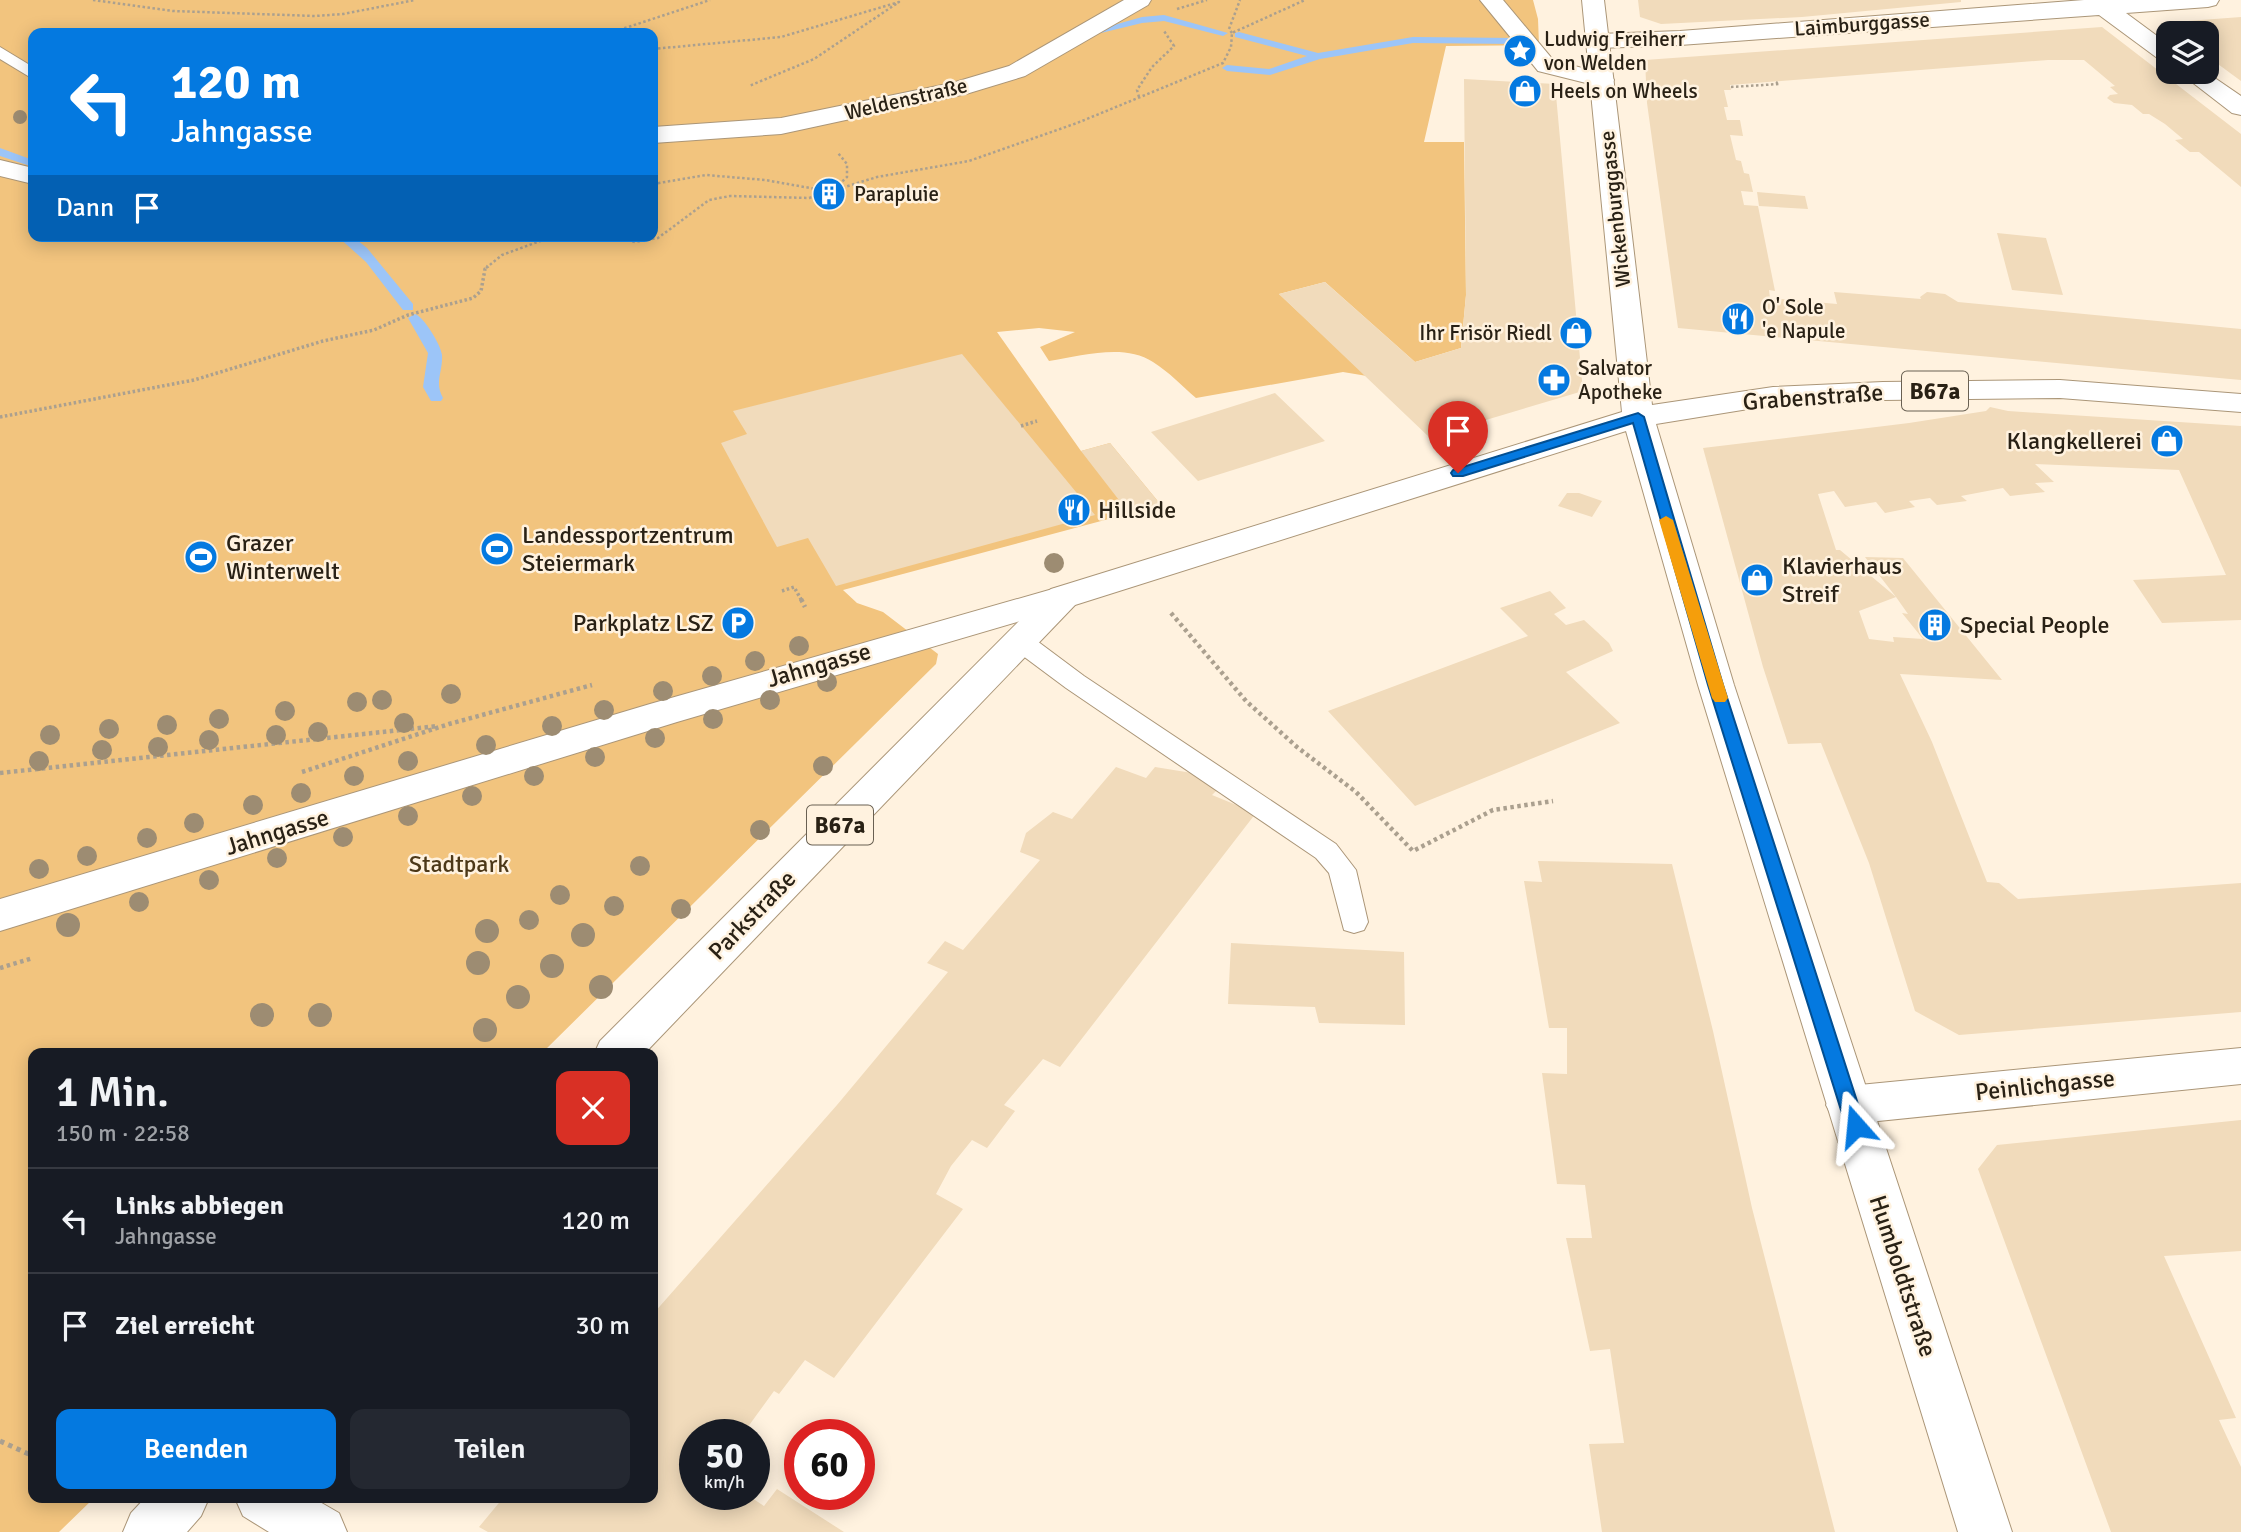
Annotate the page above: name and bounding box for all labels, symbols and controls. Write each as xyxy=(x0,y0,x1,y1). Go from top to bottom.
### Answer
street label: Laimburggasse xyxy=(1793,6,1931,42)
map controls xyxy=(2156,21,2219,84)
button: layers xyxy=(2156,21,2219,84)
place label: Ludwig Freiherr von Welden xyxy=(1544,26,1686,76)
place icon: Ludwig Freiherr von Welden xyxy=(1501,32,1539,70)
text: 120 m xyxy=(171,52,301,112)
icon: left xyxy=(56,56,147,147)
street label: Weldenstraße xyxy=(842,72,970,126)
shop icon: Heels on Wheels xyxy=(1506,72,1544,110)
place label: Heels on Wheels xyxy=(1550,78,1698,104)
text: Jahngasse xyxy=(171,112,313,151)
street label: Wickenburggasse xyxy=(1594,129,1636,289)
building icon: Parapluie xyxy=(810,175,848,213)
place label: Parapluie xyxy=(854,181,939,207)
icon: arrive xyxy=(128,189,166,227)
text: Dann xyxy=(56,192,114,224)
place label: O' Sole 'e Napule xyxy=(1762,294,1845,344)
restaurant icon: O' Sole 'e Napule xyxy=(1719,300,1757,338)
shop icon: Ihr Frisör Riedl xyxy=(1557,314,1595,352)
place label: Ihr Frisör Riedl xyxy=(1419,320,1552,346)
place label: Salvator Apotheke xyxy=(1578,355,1663,405)
pharmacy icon: Salvator Apotheke xyxy=(1535,361,1573,399)
road number: B67a xyxy=(1902,372,1968,410)
street label: Grabenstraße xyxy=(1742,377,1884,417)
pin xyxy=(1428,401,1488,473)
icon: arrive xyxy=(1439,412,1477,450)
shop icon: Klangkellerei xyxy=(2148,422,2186,460)
place label: Klangkellerei xyxy=(2007,426,2142,456)
restaurant icon: Hillside xyxy=(1055,491,1093,529)
place label: Hillside xyxy=(1098,495,1176,525)
place label: Landessportzentrum Steiermark xyxy=(522,520,734,578)
place label: Grazer Winterwelt xyxy=(226,528,340,586)
sports icon: Landessportzentrum Steiermark xyxy=(478,530,516,568)
sports icon: Grazer Winterwelt xyxy=(182,538,220,576)
place label: Klavierhaus Streif xyxy=(1782,551,1902,609)
shop icon: Klavierhaus Streif xyxy=(1738,561,1776,599)
parking icon: Parkplatz LSZ xyxy=(719,604,757,642)
building icon: Special People xyxy=(1916,606,1954,644)
place label: Parkplatz LSZ xyxy=(573,608,714,638)
place label: Special People xyxy=(1960,610,2110,640)
street label: Jahngasse xyxy=(764,636,874,694)
street label: Jahngasse xyxy=(222,802,332,862)
road number: B67a xyxy=(807,806,873,845)
park label: Stadtpark xyxy=(409,849,509,879)
street label: Parkstraße xyxy=(702,864,802,966)
street label: Peinlichgasse xyxy=(1974,1063,2116,1107)
text: 1 Min. xyxy=(56,1067,169,1118)
button: close xyxy=(556,1071,630,1145)
position arrow xyxy=(1819,1089,1893,1163)
text: 150 m · 22:58 xyxy=(56,1119,190,1148)
text: Links abbiegen xyxy=(115,1190,284,1222)
street label: Humboldtstraße xyxy=(1863,1191,1943,1361)
icon: left xyxy=(56,1202,94,1240)
text: 120 m xyxy=(561,1205,630,1237)
text: Jahngasse xyxy=(115,1222,217,1251)
icon: arrive xyxy=(56,1307,94,1345)
text: Ziel erreicht xyxy=(115,1310,255,1342)
text: 30 m xyxy=(575,1310,630,1342)
button: Beenden xyxy=(56,1409,336,1489)
button: Teilen xyxy=(350,1409,630,1489)
speed limit sign: 60 xyxy=(784,1419,875,1510)
text: 50 xyxy=(706,1434,743,1477)
text: km/h xyxy=(704,1471,745,1493)

